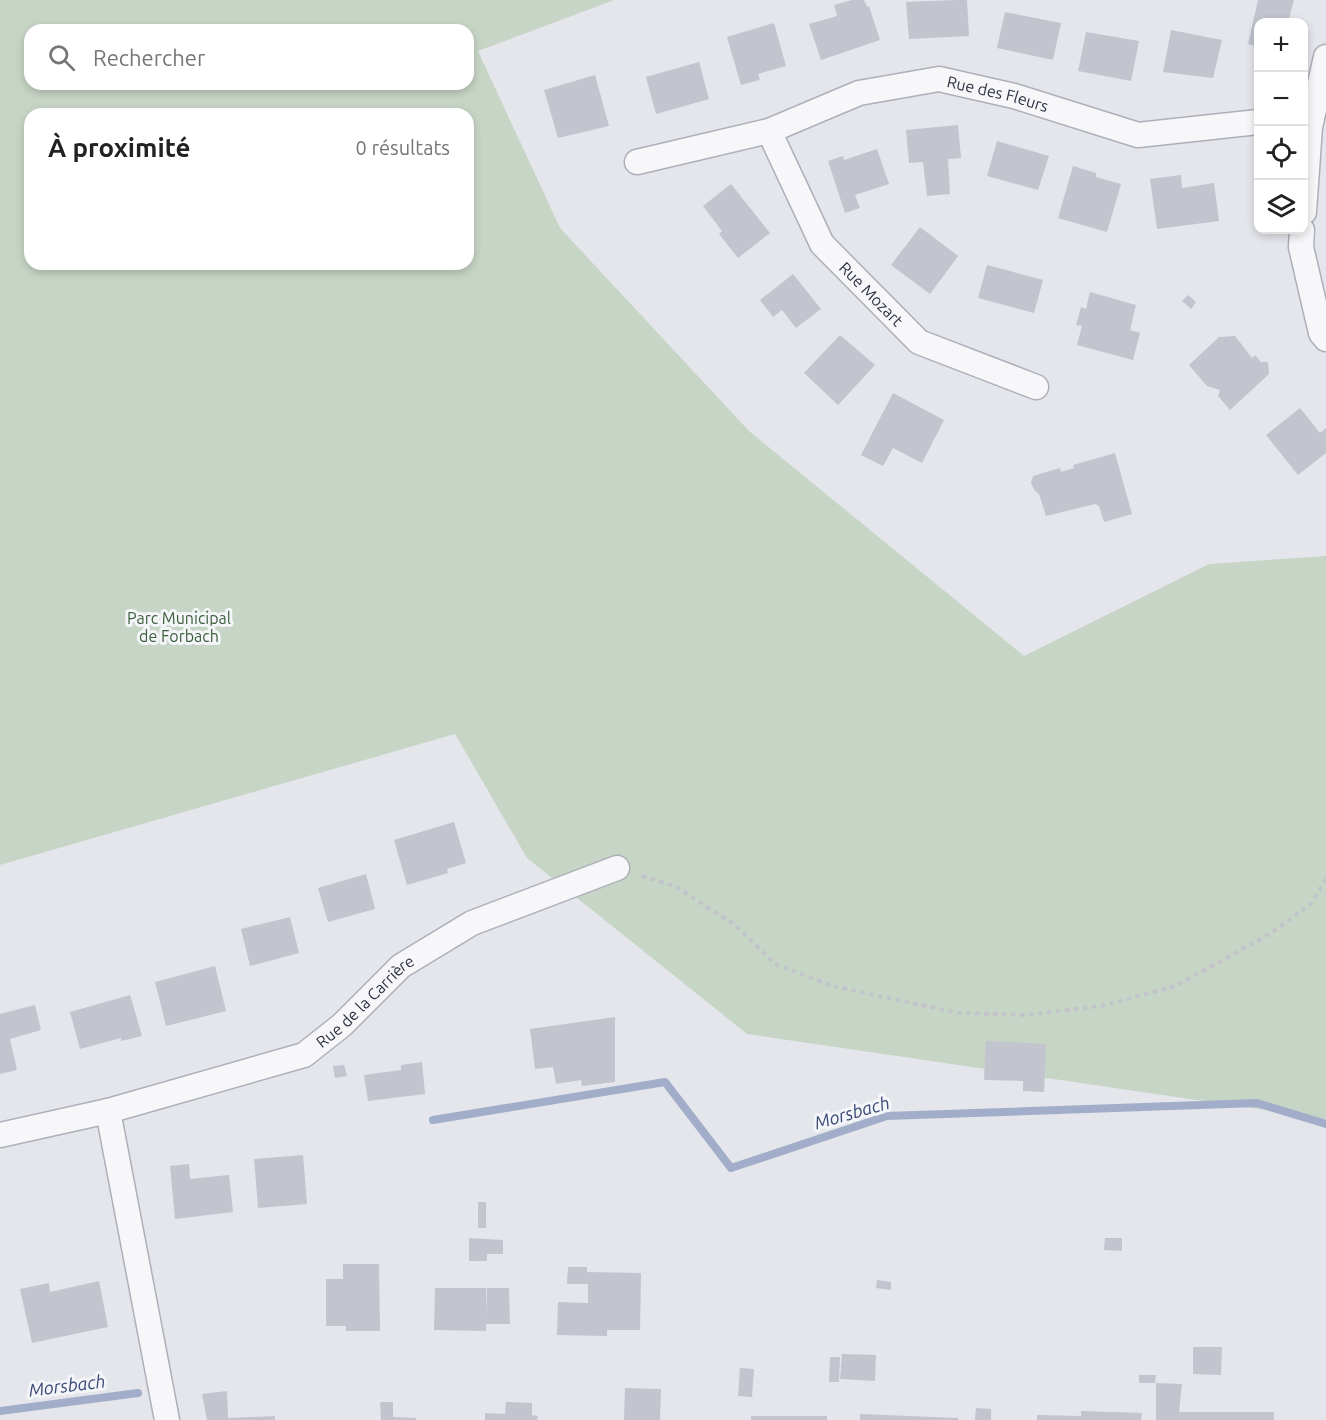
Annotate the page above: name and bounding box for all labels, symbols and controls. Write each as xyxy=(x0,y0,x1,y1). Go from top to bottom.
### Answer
map controls xyxy=(1254,18,1308,234)
button: + xyxy=(1254,18,1308,72)
search box xyxy=(24,24,474,90)
icon: search xyxy=(45,41,78,74)
text: Rechercher xyxy=(93,45,205,70)
street label: Rue des Fleurs xyxy=(945,72,1051,115)
button: − xyxy=(1254,72,1308,126)
button: locate xyxy=(1254,126,1308,180)
text: À proximité xyxy=(48,133,190,162)
text: 0 résultats xyxy=(356,136,450,159)
button: layers xyxy=(1254,180,1308,234)
street label: Rue Mozart xyxy=(836,258,907,330)
park label: Parc Municipal de Forbach xyxy=(127,609,231,645)
street label: Rue de la Carrière xyxy=(312,951,417,1051)
water label: Morsbach xyxy=(812,1092,892,1132)
water label: Morsbach xyxy=(27,1370,106,1400)

